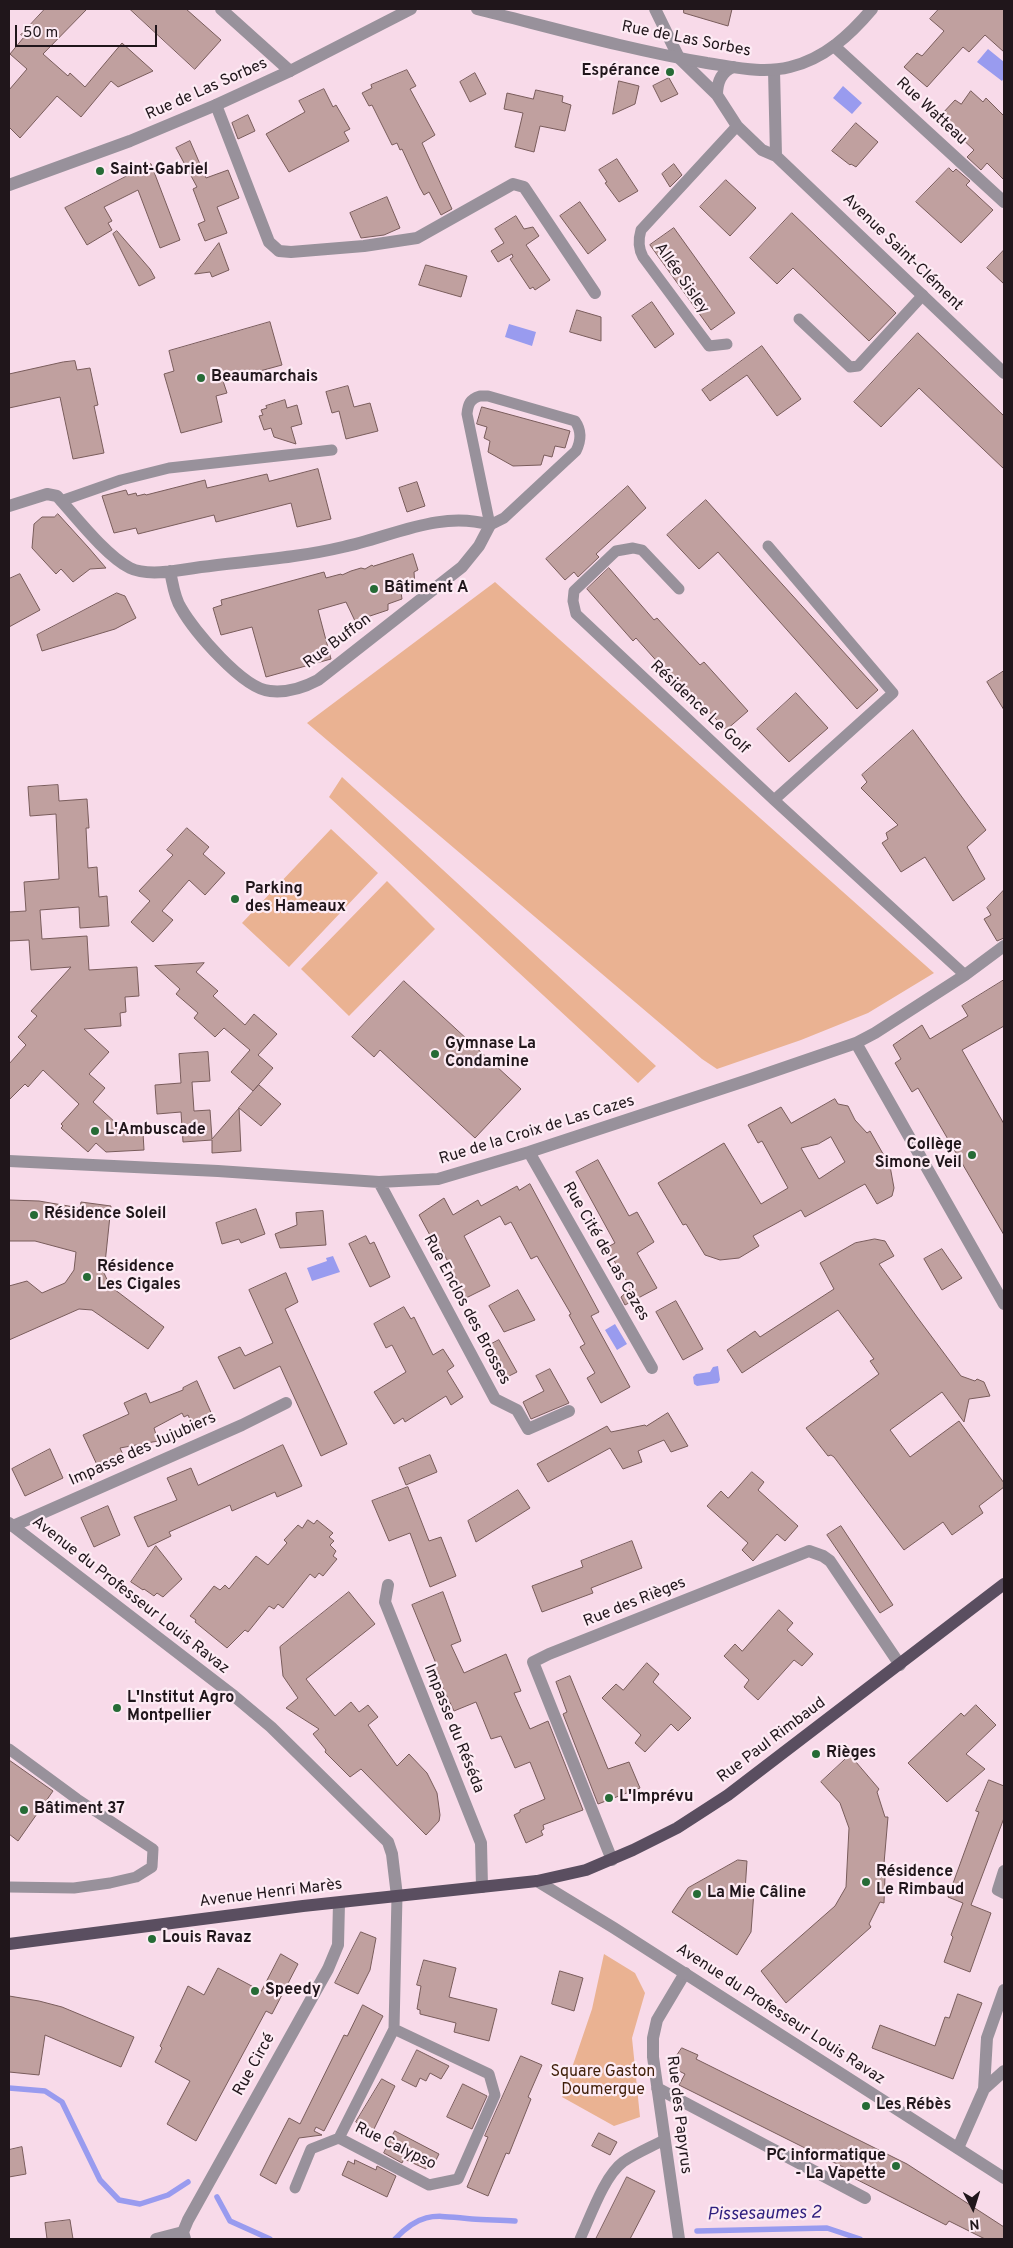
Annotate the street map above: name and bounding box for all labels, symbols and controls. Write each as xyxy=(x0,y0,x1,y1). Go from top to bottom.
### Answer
scale bar xyxy=(18,15,160,47)
street label: Rue de Las Sorbes xyxy=(620,18,752,62)
text: 50 m xyxy=(23,24,58,43)
street label: Rue de Las Sorbes xyxy=(143,55,271,125)
place label: Espérance xyxy=(582,62,660,82)
marker: Espérance xyxy=(664,66,676,78)
street label: Rue Watteau xyxy=(891,74,971,150)
place label: Saint-Gabriel xyxy=(110,161,208,181)
marker: Saint-Gabriel xyxy=(94,165,106,177)
street label: Avenue Saint-Clément xyxy=(838,190,966,316)
street label: Allée Sisley xyxy=(650,240,712,318)
place label: Beaumarchais xyxy=(211,368,318,388)
marker: Beaumarchais xyxy=(195,372,207,384)
place label: Bâtiment A xyxy=(384,579,468,599)
marker: Bâtiment A xyxy=(368,583,380,595)
street label: Rue Buffon xyxy=(300,610,376,674)
street label: Résidence Le Golf xyxy=(645,657,753,759)
place label: Parking des Hameaux xyxy=(245,880,346,918)
marker: Parking des Hameaux xyxy=(229,893,241,905)
place label: Gymnase La Condamine xyxy=(445,1035,536,1073)
marker: Gymnase La Condamine xyxy=(429,1048,441,1060)
street label: Rue de la Croix de Las Cazes xyxy=(437,1092,637,1170)
place label: L'Ambuscade xyxy=(105,1121,206,1141)
marker: L'Ambuscade xyxy=(89,1125,101,1137)
place label: Collège Simone Veil xyxy=(875,1136,962,1174)
marker: Collège Simone Veil xyxy=(966,1149,978,1161)
street label: Rue Cité de Las Cazes xyxy=(557,1179,653,1325)
place label: Résidence Soleil xyxy=(44,1205,166,1225)
marker: Résidence Soleil xyxy=(28,1209,40,1221)
street label: Rue Enclos des Brosses xyxy=(418,1232,514,1388)
place label: Résidence Les Cigales xyxy=(97,1258,181,1296)
marker: Résidence Les Cigales xyxy=(81,1271,93,1283)
street label: Impasse des Jujubiers xyxy=(67,1409,219,1491)
street label: Avenue du Professeur Louis Ravaz xyxy=(28,1513,232,1679)
street label: Rue des Rièges xyxy=(581,1574,689,1632)
street label: Impasse du Réséda xyxy=(418,1662,488,1796)
place label: L'Institut Agro Montpellier xyxy=(127,1689,234,1727)
street label: Rue Paul Rimbaud xyxy=(714,1694,830,1788)
marker: L'Institut Agro Montpellier xyxy=(111,1702,123,1714)
place label: Rièges xyxy=(826,1744,876,1764)
marker: Rièges xyxy=(810,1748,822,1760)
place label: L'Imprévu xyxy=(619,1788,693,1808)
marker: L'Imprévu xyxy=(603,1792,615,1804)
place label: Bâtiment 37 xyxy=(34,1800,125,1820)
marker: Bâtiment 37 xyxy=(18,1804,30,1816)
place label: Résidence Le Rimbaud xyxy=(876,1863,964,1901)
street label: Avenue Henri Marès xyxy=(198,1876,344,1912)
marker: Résidence Le Rimbaud xyxy=(860,1876,872,1888)
place label: La Mie Câline xyxy=(707,1884,806,1904)
marker: La Mie Câline xyxy=(691,1888,703,1900)
place label: Louis Ravaz xyxy=(162,1929,252,1949)
marker: Louis Ravaz xyxy=(146,1933,158,1945)
street label: Avenue du Professeur Louis Ravaz xyxy=(672,1940,888,2090)
place label: Speedy xyxy=(265,1981,321,2001)
marker: Speedy xyxy=(249,1985,261,1997)
street label: Rue Circé xyxy=(230,2030,280,2100)
street label: Rue des Papyrus xyxy=(661,2055,695,2175)
park label: Square Gaston Doumergue xyxy=(551,2063,655,2101)
place label: Les Rébès xyxy=(876,2096,951,2116)
marker: Les Rébès xyxy=(860,2100,872,2112)
street label: Rue Calypso xyxy=(351,2119,439,2175)
place label: PC informatique - La Vapette xyxy=(766,2147,886,2185)
marker: PC informatique - La Vapette xyxy=(890,2160,902,2172)
north arrow xyxy=(948,2183,998,2233)
water label: Pissesaumes 2 xyxy=(707,2203,821,2227)
text: N xyxy=(969,2215,980,2232)

